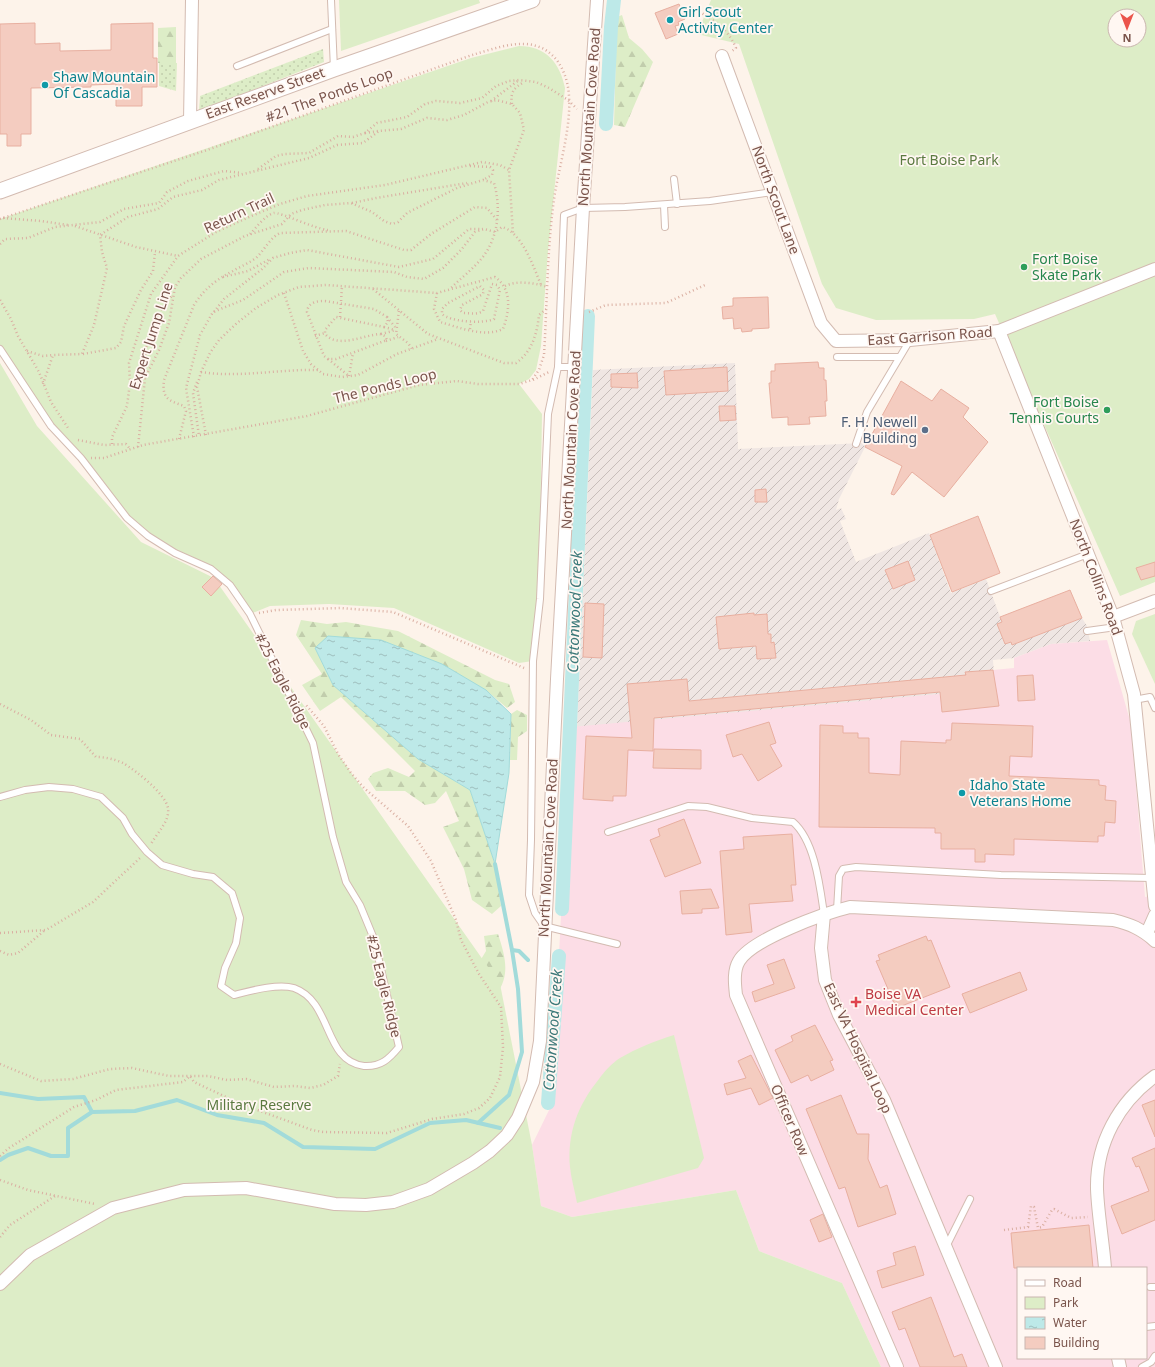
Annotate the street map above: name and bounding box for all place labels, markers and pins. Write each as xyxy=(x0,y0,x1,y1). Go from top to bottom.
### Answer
place label: Girl Scout Activity Center xyxy=(678,2,773,37)
marker: Girl Scout Activity Center xyxy=(665,15,675,25)
place label: Shaw Mountain Of Cascadia xyxy=(53,67,155,102)
marker: Shaw Mountain Of Cascadia xyxy=(40,80,50,90)
place label: Fort Boise Skate Park xyxy=(1032,249,1102,284)
marker: Fort Boise Skate Park xyxy=(1019,262,1029,272)
place label: Fort Boise Tennis Courts xyxy=(1010,392,1099,427)
marker: Fort Boise Tennis Courts xyxy=(1102,405,1112,415)
place label: F. H. Newell Building xyxy=(841,412,917,447)
marker: F. H. Newell Building xyxy=(920,425,930,435)
place label: Idaho State Veterans Home xyxy=(970,775,1071,810)
marker: Idaho State Veterans Home xyxy=(957,788,967,798)
place label: Boise VA Medical Center xyxy=(865,984,964,1019)
marker: Boise VA Medical Center xyxy=(850,996,862,1008)

